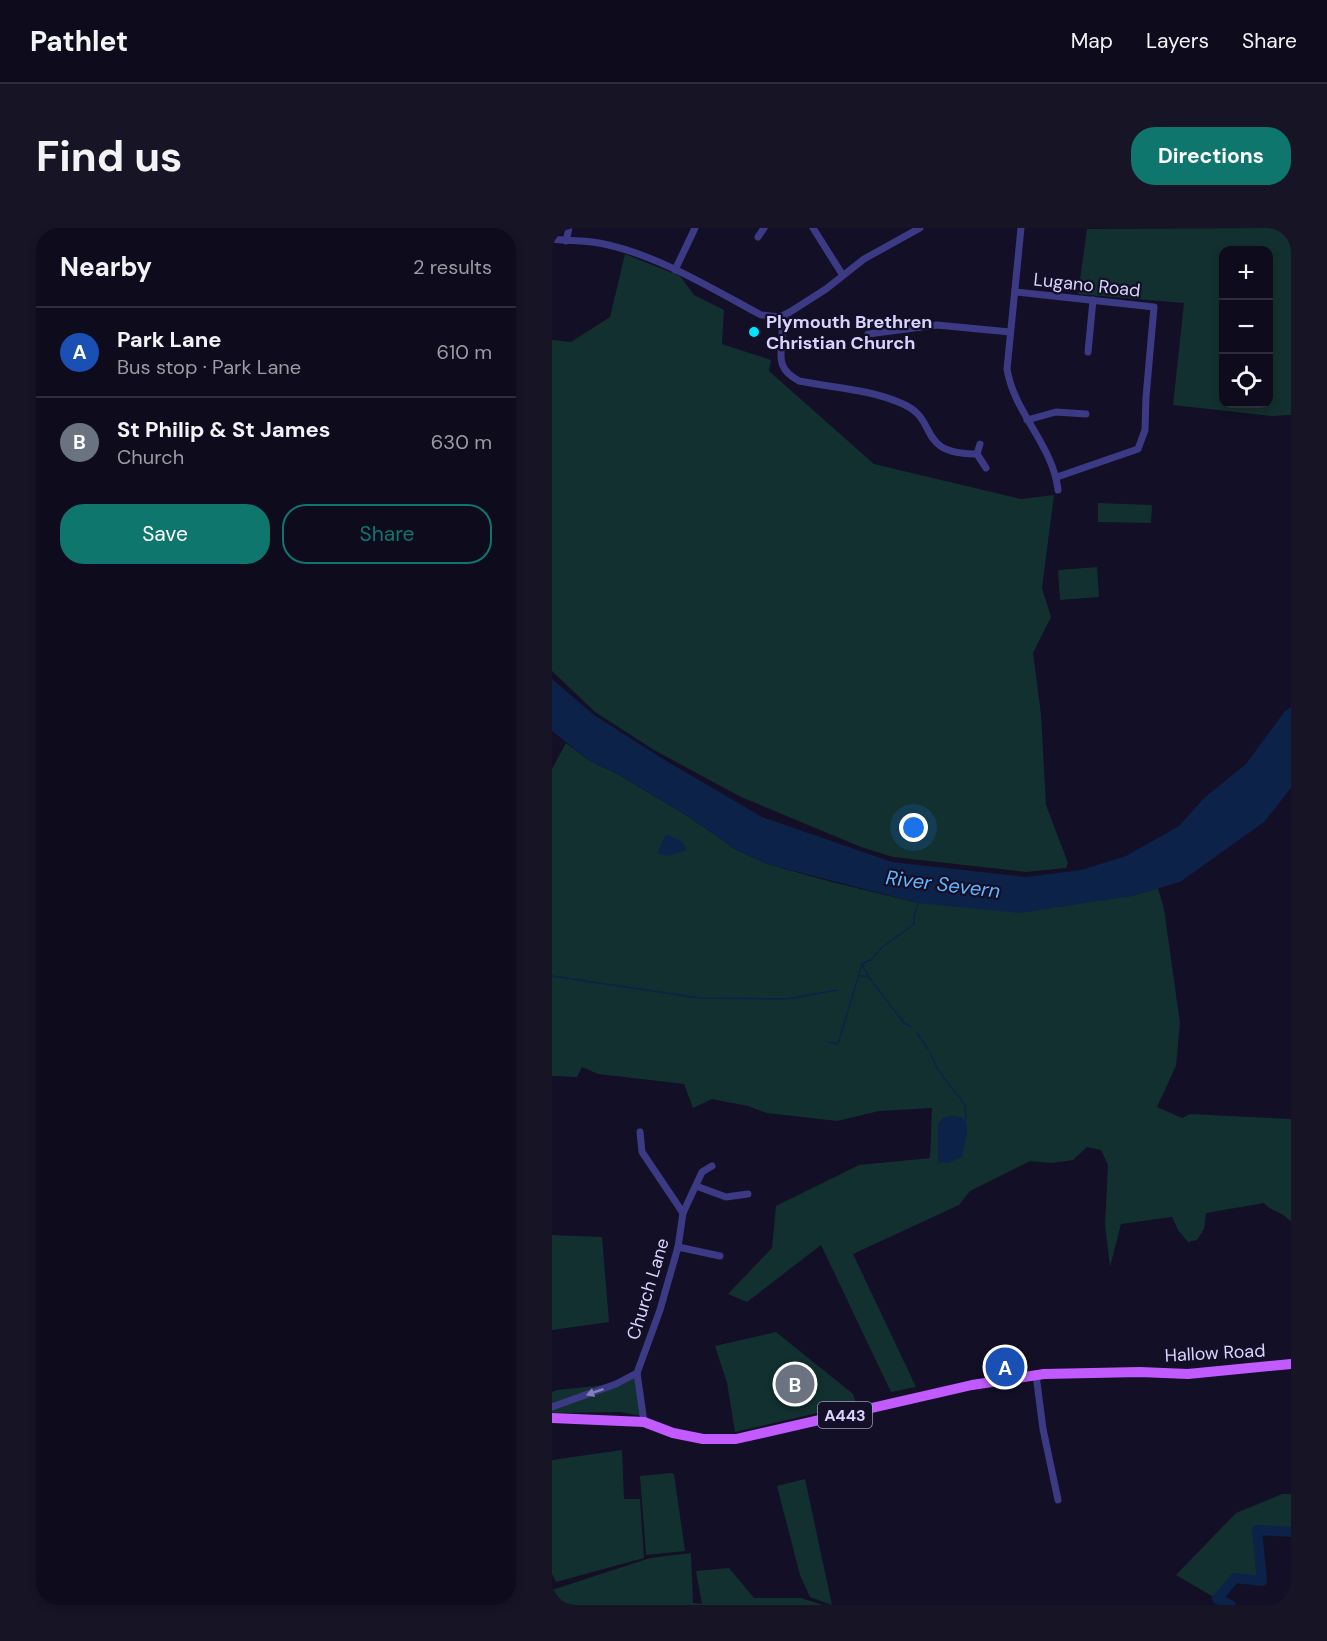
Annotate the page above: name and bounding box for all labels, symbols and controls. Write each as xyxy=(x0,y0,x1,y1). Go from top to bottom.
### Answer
text: Pathlet xyxy=(30,23,128,60)
text: Map xyxy=(1071,27,1113,55)
text: Layers xyxy=(1146,27,1209,55)
text: Share xyxy=(1242,27,1297,55)
button: Directions xyxy=(1131,127,1291,185)
text: Find us xyxy=(36,129,182,184)
map controls xyxy=(1219,246,1273,408)
button: + xyxy=(1219,246,1273,300)
text: Nearby xyxy=(60,250,152,284)
text: 2 results xyxy=(413,254,492,280)
street label: Lugano Road xyxy=(1032,267,1142,303)
button: − xyxy=(1219,300,1273,354)
place label: Plymouth Brethren Christian Church xyxy=(766,310,932,355)
text: Park Lane xyxy=(117,325,222,354)
marker: Plymouth Brethren Christian Church xyxy=(747,325,761,339)
text: A xyxy=(72,339,87,365)
text: 610 m xyxy=(436,339,492,365)
text: Bus stop · Park Lane xyxy=(117,354,301,380)
button: locate xyxy=(1219,354,1273,408)
text: St Philip & St James xyxy=(117,415,330,444)
text: B xyxy=(73,429,86,455)
text: 630 m xyxy=(431,429,492,455)
text: Church xyxy=(117,444,184,470)
button: Save xyxy=(60,504,270,564)
button: Share xyxy=(282,504,492,564)
your location xyxy=(899,813,928,842)
water label: River Severn xyxy=(884,864,1002,904)
street label: Church Lane xyxy=(621,1235,675,1343)
street label: Hallow Road xyxy=(1164,1338,1266,1368)
pin: A xyxy=(986,1344,1024,1390)
pin: B xyxy=(776,1362,814,1406)
one-way arrow xyxy=(586,1387,604,1397)
road number: A443 xyxy=(818,1402,872,1428)

